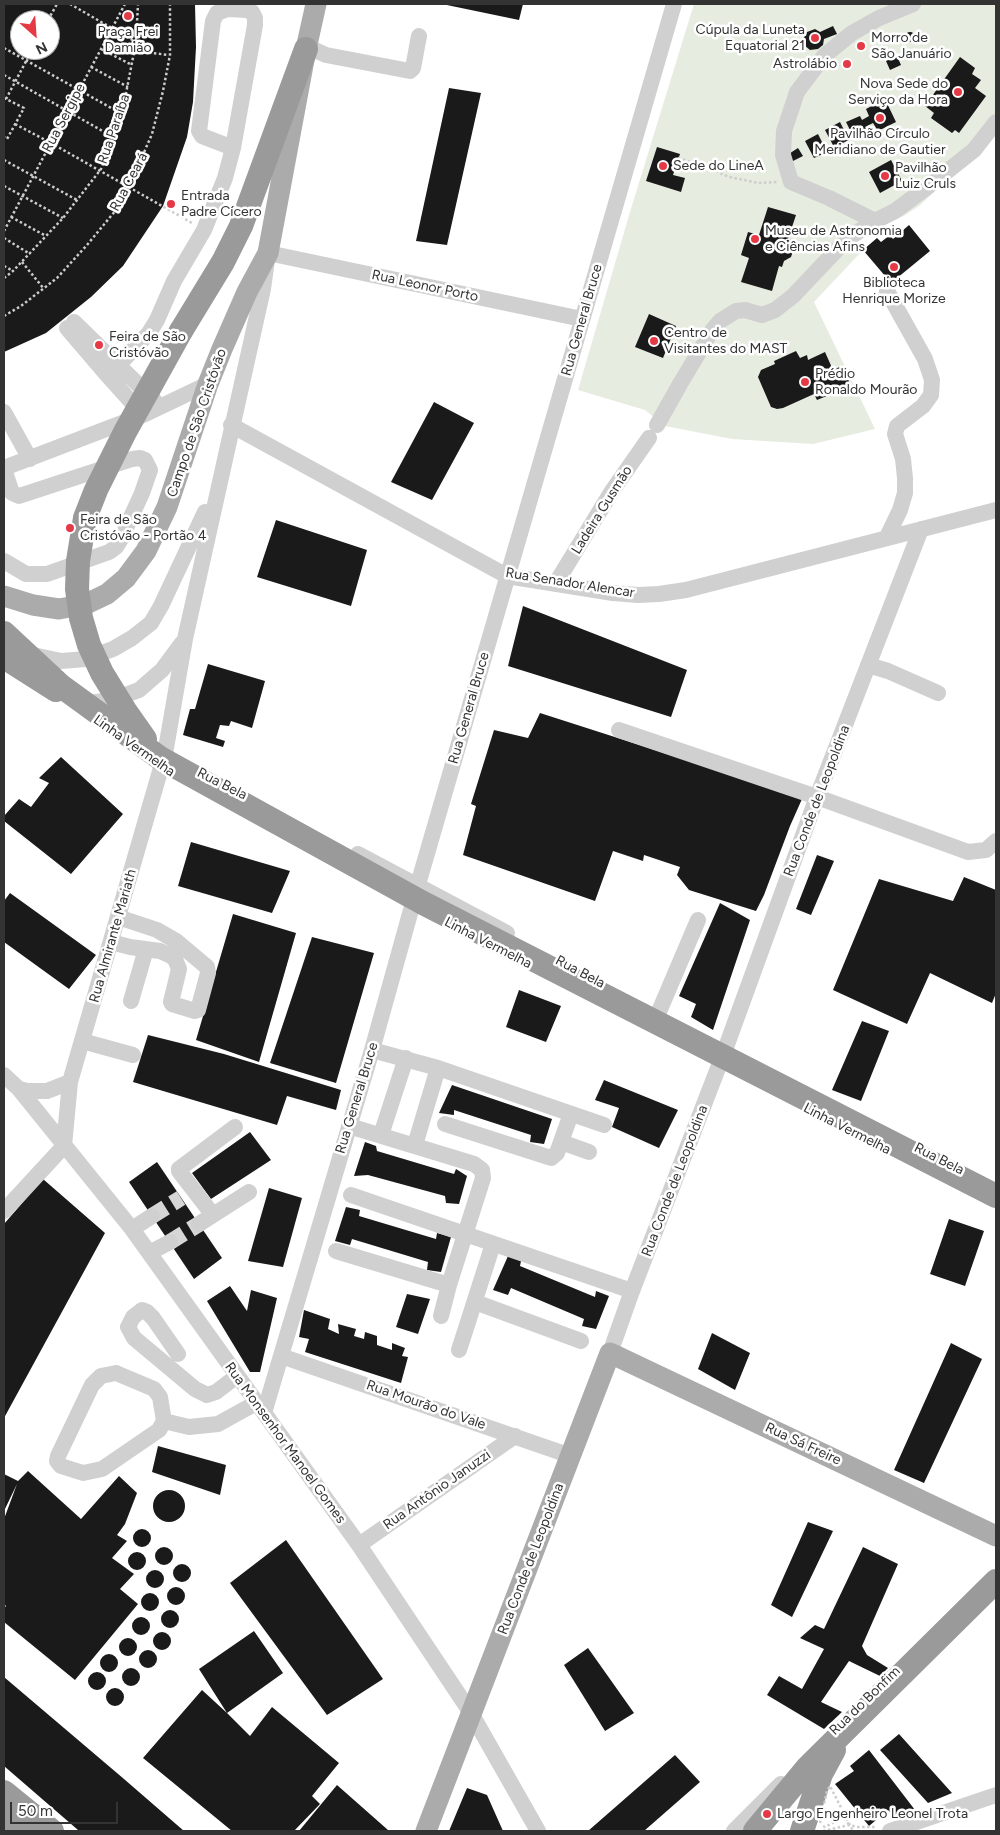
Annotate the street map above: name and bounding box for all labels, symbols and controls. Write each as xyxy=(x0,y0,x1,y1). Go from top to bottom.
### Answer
north arrow xyxy=(10,10,60,60)
marker: Praça Frei Damião xyxy=(122,10,134,22)
place label: Cúpula da Luneta Equatorial 21 xyxy=(696,22,805,54)
place label: Praça Frei Damião xyxy=(97,24,159,56)
place label: Morro de São Januário xyxy=(871,30,951,62)
marker: Cúpula da Luneta Equatorial 21 xyxy=(809,32,821,44)
text: N xyxy=(33,38,50,58)
marker: Morro de São Januário xyxy=(855,40,867,52)
place label: Astrolábio xyxy=(773,56,837,72)
marker: Astrolábio xyxy=(841,58,853,70)
place label: Nova Sede do Serviço da Hora xyxy=(848,76,948,108)
street label: Rua Sergipe xyxy=(39,81,89,155)
marker: Nova Sede do Serviço da Hora xyxy=(952,86,964,98)
street label: Rua Paraíba xyxy=(94,92,134,166)
marker: Pavilhão Círculo Meridiano de Gautier xyxy=(874,112,886,124)
place label: Pavilhão Círculo Meridiano de Gautier xyxy=(814,126,946,158)
street label: Rua Ceará xyxy=(107,150,151,214)
place label: Sede do LineA xyxy=(673,158,764,174)
marker: Sede do LineA xyxy=(657,160,669,172)
place label: Pavilhão Luiz Cruls xyxy=(895,160,956,192)
marker: Pavilhão Luiz Cruls xyxy=(879,170,891,182)
place label: Entrada Padre Cícero xyxy=(181,188,262,220)
marker: Entrada Padre Cícero xyxy=(165,198,177,210)
place label: Museu de Astronomia e Ciências Afins xyxy=(765,223,902,256)
marker: Museu de Astronomia e Ciências Afins xyxy=(749,233,761,245)
marker: Biblioteca Henrique Morize xyxy=(888,261,900,273)
street label: Rua General Bruce xyxy=(558,262,606,378)
street label: Rua Leonor Porto xyxy=(370,267,480,305)
place label: Biblioteca Henrique Morize xyxy=(842,275,946,308)
place label: Centro de Visitantes do MAST xyxy=(664,325,787,358)
place label: Feira de São Cristóvão xyxy=(109,329,186,362)
marker: Centro de Visitantes do MAST xyxy=(648,335,660,347)
marker: Feira de São Cristóvão xyxy=(93,339,105,351)
street label: Campo de São Cristóvão xyxy=(164,347,230,499)
place label: Prédio Ronaldo Mourão xyxy=(815,366,917,398)
marker: Prédio Ronaldo Mourão xyxy=(799,376,811,388)
street label: Ladeira Gusmão xyxy=(568,463,636,557)
place label: Feira de São Cristóvão - Portão 4 xyxy=(80,512,206,544)
marker: Feira de São Cristóvão - Portão 4 xyxy=(64,522,76,534)
street label: Rua Senador Alencar xyxy=(504,565,636,601)
street label: Rua General Bruce xyxy=(445,650,493,766)
street label: Linha Vermelha xyxy=(90,712,178,780)
street label: Rua Conde de Leopoldina xyxy=(780,723,854,879)
street label: Rua Bela xyxy=(194,764,250,804)
street label: Rua Almirante Mariath xyxy=(86,867,140,1005)
street label: Linha Vermelha xyxy=(441,914,535,972)
street label: Rua Bela xyxy=(552,952,608,992)
street label: Rua General Bruce xyxy=(332,1040,382,1156)
street label: Linha Vermelha xyxy=(800,1100,894,1158)
street label: Rua Conde de Leopoldina xyxy=(638,1103,712,1259)
street label: Rua Bela xyxy=(911,1139,967,1179)
street label: Rua Monsenhor Manoel Gomes xyxy=(221,1359,349,1527)
street label: Rua Mourão do Vale xyxy=(364,1377,488,1433)
street label: Rua Sá Freire xyxy=(762,1419,844,1469)
street label: Rua Antônio Januzzi xyxy=(380,1447,494,1533)
street label: Rua Conde de Leopoldina xyxy=(494,1481,568,1637)
street label: Rua do Bonfim xyxy=(826,1663,904,1739)
scale bar xyxy=(12,1792,120,1824)
text: 50 m xyxy=(18,1802,53,1820)
place label: Largo Engenheiro Leonel Trota xyxy=(777,1806,968,1822)
marker: Largo Engenheiro Leonel Trota xyxy=(761,1808,773,1820)

